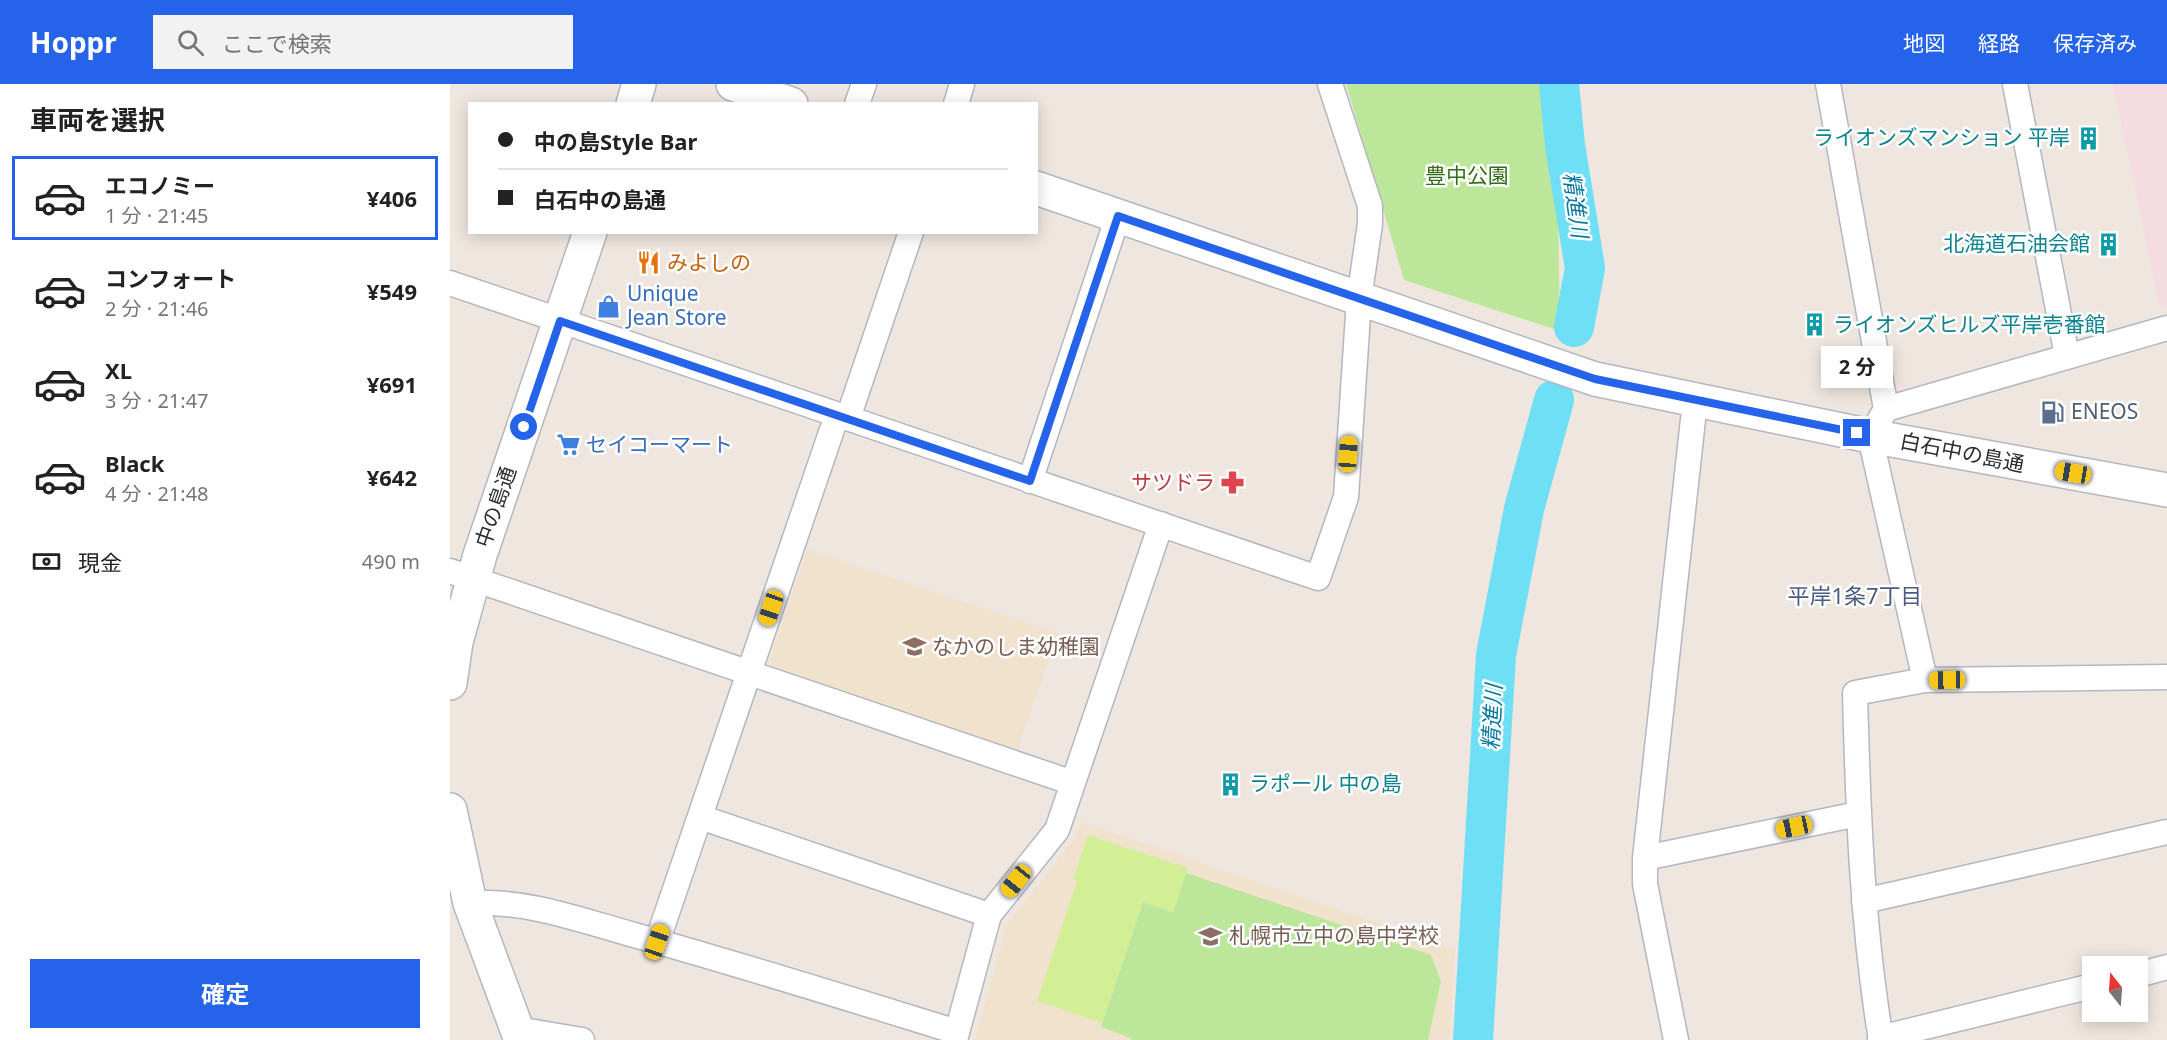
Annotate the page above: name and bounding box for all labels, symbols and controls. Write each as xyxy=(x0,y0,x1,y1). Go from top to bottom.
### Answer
search box xyxy=(153,15,573,69)
text: Hoppr xyxy=(30,23,117,61)
icon: search xyxy=(174,26,207,59)
text: ここで検索 xyxy=(222,28,332,58)
text: 地図 xyxy=(1903,29,1945,57)
text: 経路 xyxy=(1978,29,2020,57)
text: 保存済み xyxy=(2053,29,2137,57)
text: 車両を選択 xyxy=(30,101,165,138)
place label: ライオンズマンション 平岸 xyxy=(1813,123,2070,151)
building icon: ライオンズマンション 平岸 xyxy=(2075,125,2101,151)
text: 中の島Style Bar xyxy=(534,126,697,156)
park label: 豊中公園 xyxy=(1425,161,1509,189)
text: エコノミー xyxy=(105,170,215,200)
water label: 精進川 xyxy=(1558,170,1597,242)
icon: car xyxy=(33,171,87,225)
text: ¥406 xyxy=(367,183,417,213)
text: 白石中の島通 xyxy=(534,184,666,214)
text: 1 分 · 21:45 xyxy=(105,202,209,229)
place label: 北海道石油会館 xyxy=(1943,229,2090,257)
building icon: 北海道石油会館 xyxy=(2095,231,2121,257)
place label: みよしの xyxy=(667,248,751,276)
restaurant icon: みよしの xyxy=(636,250,662,276)
text: コンフォート xyxy=(105,263,236,293)
icon: car xyxy=(33,264,87,318)
text: ¥549 xyxy=(367,276,417,306)
place label: Unique Jean Store xyxy=(625,279,727,331)
shop icon: Unique Jean Store xyxy=(596,293,622,319)
text: 2 分 · 21:46 xyxy=(105,295,209,322)
place label: ライオンズヒルズ平岸壱番館 xyxy=(1833,310,2106,338)
building icon: ライオンズヒルズ平岸壱番館 xyxy=(1802,312,1828,338)
callout: 2 分 xyxy=(1821,346,1893,388)
text: 2 分 xyxy=(1839,353,1875,380)
text: XL xyxy=(105,355,132,385)
icon: car xyxy=(33,357,87,411)
text: ¥691 xyxy=(367,369,417,399)
text: 3 分 · 21:47 xyxy=(105,387,209,414)
place label: ENEOS xyxy=(2071,397,2138,425)
fuel station icon: ENEOS xyxy=(2040,399,2066,425)
route start xyxy=(510,413,537,440)
route end xyxy=(1843,419,1870,446)
street label: 白石中の島通 xyxy=(1898,426,2027,478)
place label: セイコーマート xyxy=(586,430,733,458)
supermarket icon: セイコーマート xyxy=(555,432,581,458)
car xyxy=(1338,435,1358,473)
text: Black xyxy=(105,448,164,478)
icon: car xyxy=(33,450,87,504)
car xyxy=(2054,461,2092,485)
text: ¥642 xyxy=(367,462,417,492)
street label: 中の島通 xyxy=(468,462,522,551)
place label: サツドラ xyxy=(1131,468,1215,496)
pharmacy icon: サツドラ xyxy=(1220,470,1246,496)
text: 4 分 · 21:48 xyxy=(105,480,209,507)
icon: cash xyxy=(30,545,63,578)
text: 現金 xyxy=(78,547,122,577)
text: 490 m xyxy=(362,548,420,575)
district label: 平岸1条7丁目 xyxy=(1787,580,1923,610)
car xyxy=(757,588,785,628)
place label: なかのしま幼稚園 xyxy=(932,632,1100,660)
school or university icon: なかのしま幼稚園 xyxy=(901,634,927,660)
car xyxy=(1929,671,1965,689)
water label: 精進川 xyxy=(1474,681,1508,751)
place label: ラポール 中の島 xyxy=(1249,769,1401,797)
building icon: ラポール 中の島 xyxy=(1218,771,1244,797)
car xyxy=(1775,814,1813,840)
car xyxy=(998,861,1034,901)
place label: 札幌市立中の島中学校 xyxy=(1229,921,1439,949)
car xyxy=(643,922,671,962)
school or university icon: 札幌市立中の島中学校 xyxy=(1198,923,1224,949)
north arrow xyxy=(2082,956,2148,1022)
map controls xyxy=(2082,956,2148,1022)
button: 確定 xyxy=(30,959,420,1028)

